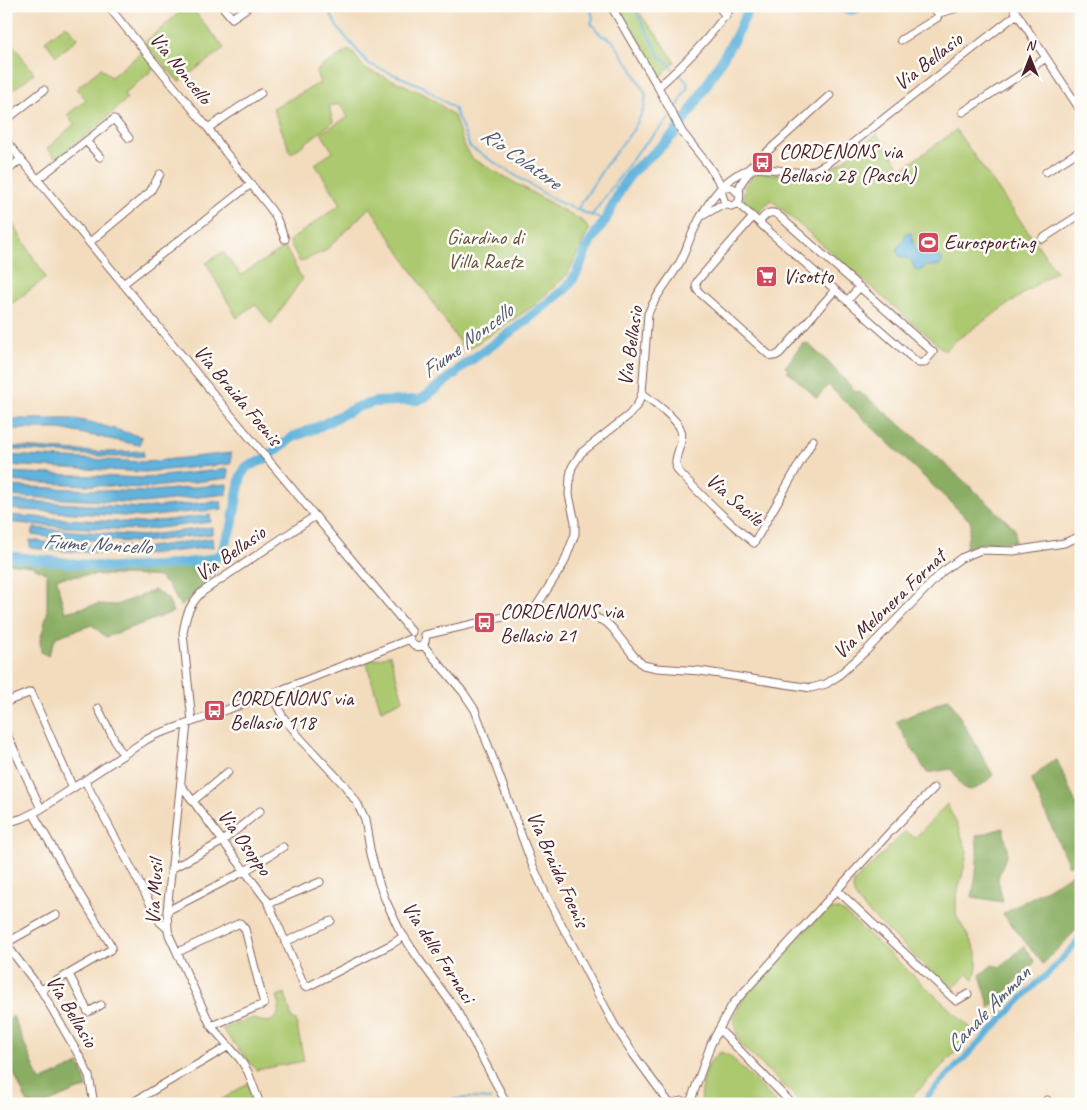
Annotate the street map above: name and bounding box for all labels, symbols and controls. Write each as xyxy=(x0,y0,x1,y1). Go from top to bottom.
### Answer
street label: Via Bellasio xyxy=(888,25,969,96)
street label: Via Noncello xyxy=(144,27,220,111)
north arrow xyxy=(1004,32,1054,82)
text: N xyxy=(1026,37,1037,54)
water label: Rio Colatore xyxy=(476,120,569,197)
place label: CORDENONS via Bellasio 28 (Pasch) xyxy=(779,138,917,188)
bus stop icon: CORDENONS via Bellasio 28 (Pasch) xyxy=(751,151,775,175)
park label: Giardino di Villa Raetz xyxy=(447,224,526,274)
place label: Eurosporting xyxy=(944,229,1037,255)
sports icon: Eurosporting xyxy=(916,230,940,254)
place label: Visotto xyxy=(783,263,835,289)
supermarket icon: Visotto xyxy=(755,264,779,288)
water label: Fiume Noncello xyxy=(415,295,521,385)
street label: Via Bellasio xyxy=(612,303,649,387)
street label: Via Braida Foenis xyxy=(188,339,289,452)
street label: Via Sacile xyxy=(701,467,770,532)
street label: Via Bellasio xyxy=(190,518,272,587)
water label: Fiume Noncello xyxy=(42,527,155,561)
street label: Via Melonera Fornat xyxy=(827,541,953,664)
place label: CORDENONS via Bellasio 21 xyxy=(500,598,625,648)
bus stop icon: CORDENONS via Bellasio 21 xyxy=(472,611,496,635)
place label: CORDENONS via Bellasio 118 xyxy=(230,685,355,735)
bus stop icon: CORDENONS via Bellasio 118 xyxy=(202,698,226,722)
street label: Via Osoppo xyxy=(212,804,279,882)
street label: Via Braida Foenis xyxy=(521,807,596,933)
street label: Via Musil xyxy=(139,855,169,925)
street label: Via delle Fornaci xyxy=(397,896,483,1010)
water label: Canale Amman xyxy=(940,958,1038,1058)
street label: Via Bellasio xyxy=(40,970,105,1053)

